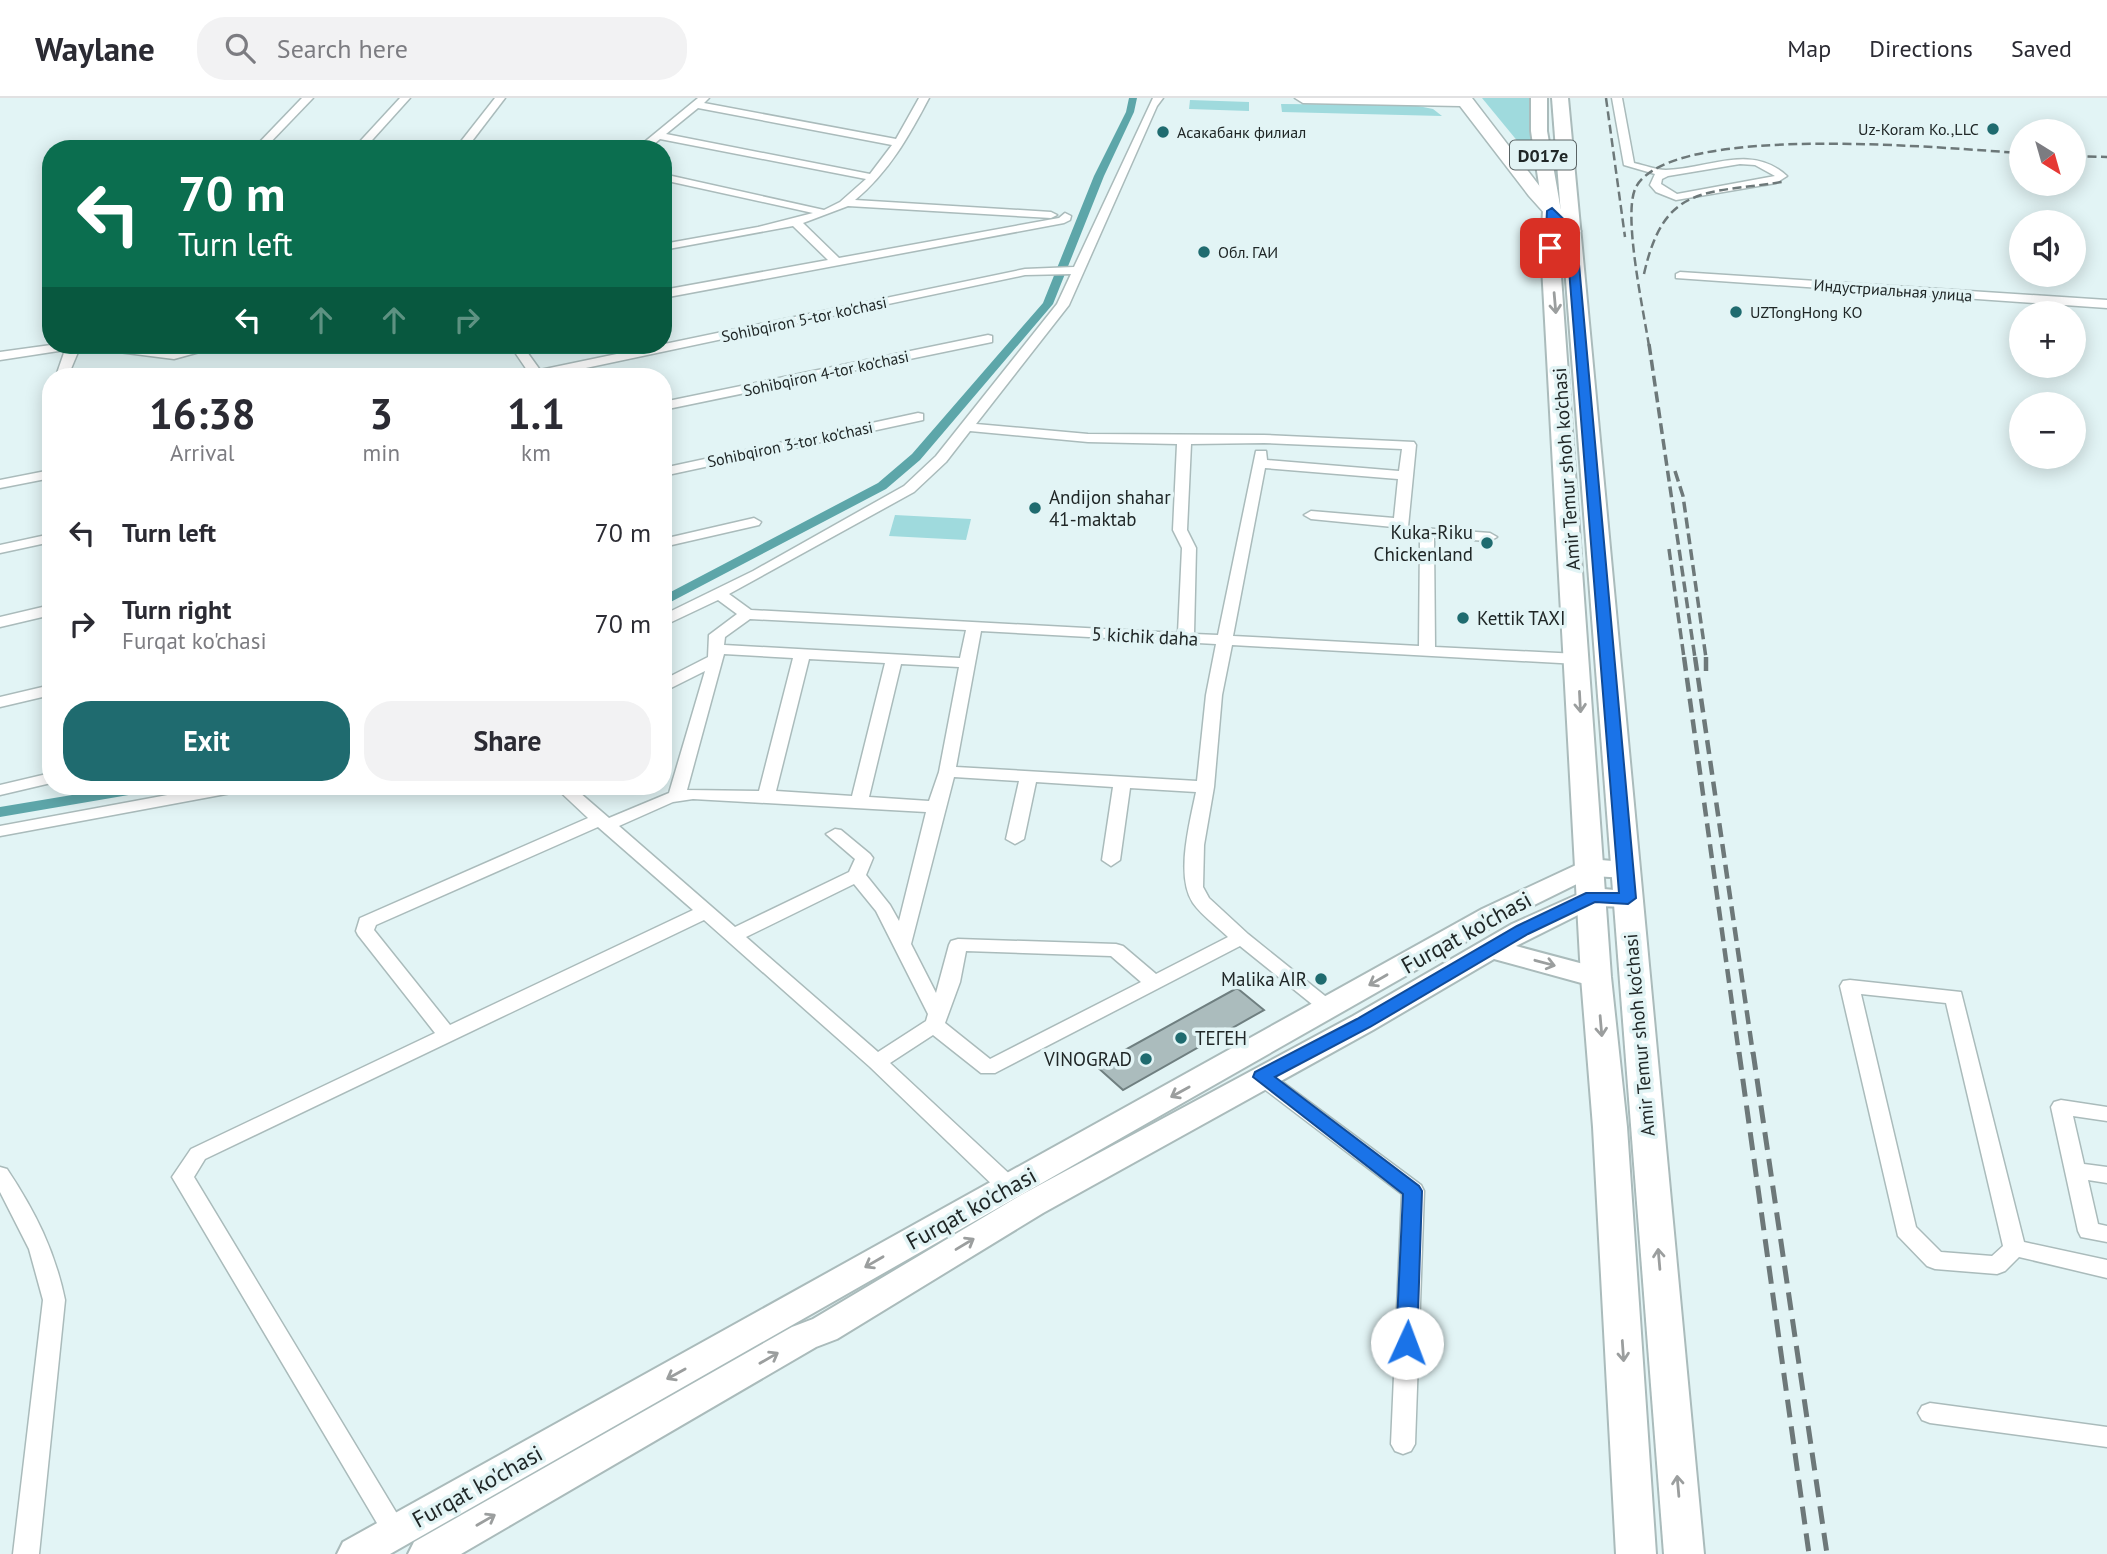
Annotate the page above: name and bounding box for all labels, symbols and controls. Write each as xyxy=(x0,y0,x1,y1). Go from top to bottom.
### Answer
search box xyxy=(197,17,687,80)
text: Waylane xyxy=(35,27,155,70)
icon: search xyxy=(221,29,259,67)
text: Search here xyxy=(277,32,408,65)
text: Map xyxy=(1787,33,1831,64)
text: Directions xyxy=(1869,33,1973,64)
text: Saved xyxy=(2011,33,2072,64)
place label: Uz-Koram Ko.,LLC xyxy=(1858,119,1979,139)
north arrow xyxy=(2009,119,2086,196)
map controls xyxy=(2009,119,2086,469)
marker: Uz-Koram Ko.,LLC xyxy=(1985,121,2001,137)
place label: Асакабанк филиал xyxy=(1177,122,1306,142)
marker: Асакабанк филиал xyxy=(1155,124,1171,140)
road number: D017e xyxy=(1510,140,1576,170)
text: 70 m xyxy=(178,161,285,225)
icon: left xyxy=(63,168,154,259)
button: sound xyxy=(2009,210,2086,287)
pin xyxy=(1520,218,1580,278)
text: Turn left xyxy=(178,223,293,265)
icon: arrive xyxy=(1531,229,1569,267)
place label: Обл. ГАИ xyxy=(1218,242,1278,262)
marker: Обл. ГАИ xyxy=(1196,244,1212,260)
street label: Индустриальная улица xyxy=(1813,274,1973,306)
street label: Sohibqiron 5-tor ko'chasi xyxy=(719,292,889,346)
one-way arrow xyxy=(1549,292,1562,314)
icon: left xyxy=(229,301,267,339)
icon: ahead xyxy=(302,301,340,339)
icon: ahead xyxy=(375,301,413,339)
icon: right xyxy=(448,301,486,339)
button: + xyxy=(2009,301,2086,378)
place label: UZTongHong KO xyxy=(1750,302,1862,322)
marker: UZTongHong KO xyxy=(1728,304,1744,320)
street label: Sohibqiron 4-tor ko'chasi xyxy=(741,346,911,400)
street label: Amir Temur shoh ko'chasi xyxy=(1547,367,1585,571)
text: 16:38 xyxy=(149,386,256,441)
text: 3 xyxy=(369,386,393,441)
text: 1.1 xyxy=(507,386,565,441)
button: − xyxy=(2009,392,2086,469)
street label: Sohibqiron 3-tor ko'chasi xyxy=(705,417,875,471)
text: Arrival xyxy=(170,438,235,467)
text: min xyxy=(363,438,400,467)
text: km xyxy=(521,438,551,467)
place label: Andijon shahar 41-maktab xyxy=(1049,485,1171,531)
marker: Andijon shahar 41-maktab xyxy=(1027,500,1043,516)
icon: left xyxy=(63,514,101,552)
text: Turn left xyxy=(122,516,216,549)
text: 70 m xyxy=(595,516,651,549)
place label: Kuka-Riku Chickenland xyxy=(1374,520,1473,566)
marker: Kuka-Riku Chickenland xyxy=(1479,535,1495,551)
text: Turn right xyxy=(122,593,231,626)
icon: right xyxy=(63,605,101,643)
place label: Kettik TAXI xyxy=(1477,606,1565,630)
text: 70 m xyxy=(595,607,651,640)
marker: Kettik TAXI xyxy=(1455,610,1471,626)
street label: 5 kichik daha xyxy=(1091,621,1199,651)
text: Furqat ko'chasi xyxy=(122,626,267,655)
one-way arrow xyxy=(1574,690,1587,712)
button: Exit xyxy=(63,701,350,781)
button: Share xyxy=(364,701,651,781)
street label: Furqat ko'chasi xyxy=(1396,884,1536,980)
street label: Amir Temur shoh ko'chasi xyxy=(1618,933,1660,1137)
one-way arrow xyxy=(1533,957,1555,970)
place label: Malika AIR xyxy=(1221,967,1307,991)
marker: Malika AIR xyxy=(1313,971,1329,987)
one-way arrow xyxy=(1369,973,1389,987)
one-way arrow xyxy=(1594,1015,1607,1037)
place label: ТЕГЕН xyxy=(1195,1026,1247,1050)
marker: ТЕГЕН xyxy=(1173,1030,1189,1046)
place label: VINOGRAD xyxy=(1043,1047,1132,1071)
marker: VINOGRAD xyxy=(1138,1051,1154,1067)
one-way arrow xyxy=(1170,1085,1190,1099)
street label: Furqat ko'chasi xyxy=(901,1160,1041,1256)
one-way arrow xyxy=(955,1237,975,1251)
one-way arrow xyxy=(1652,1249,1665,1271)
one-way arrow xyxy=(865,1255,885,1269)
position arrow xyxy=(1370,1306,1444,1380)
one-way arrow xyxy=(1616,1339,1629,1362)
one-way arrow xyxy=(758,1351,778,1365)
one-way arrow xyxy=(667,1367,687,1381)
street label: Furqat ko'chasi xyxy=(407,1438,547,1534)
one-way arrow xyxy=(1671,1475,1684,1498)
one-way arrow xyxy=(476,1513,496,1527)

